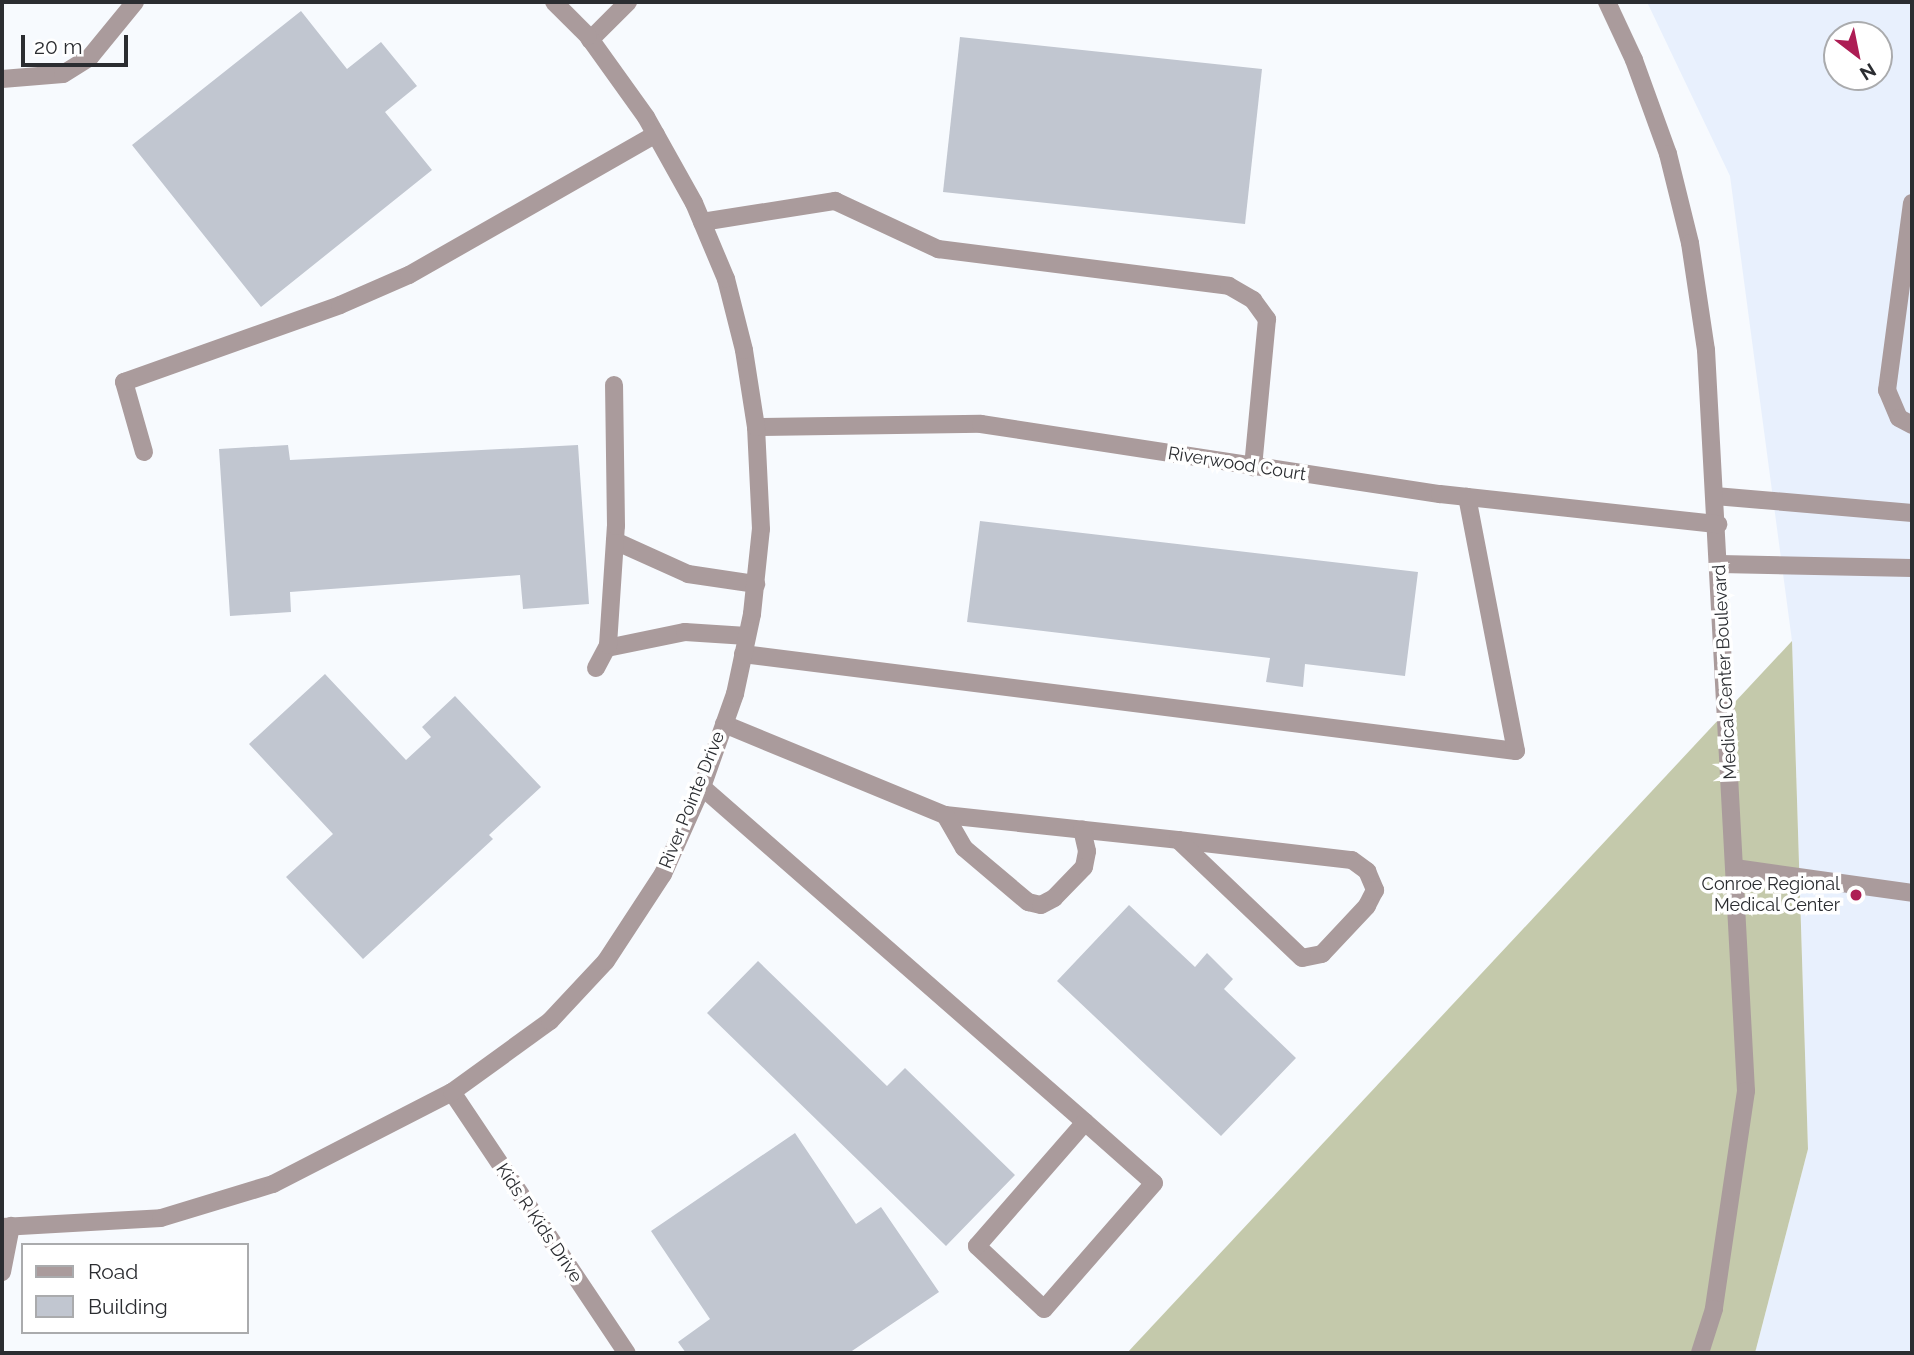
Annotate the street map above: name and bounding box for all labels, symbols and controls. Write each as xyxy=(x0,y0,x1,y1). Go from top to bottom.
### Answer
scale bar xyxy=(24,21,131,65)
north arrow xyxy=(1823,21,1893,91)
text: 20 m xyxy=(34,34,82,59)
text: N xyxy=(1856,59,1880,85)
street label: Riverwood Court xyxy=(1166,442,1308,486)
street label: Medical Center Boulevard xyxy=(1709,563,1741,781)
street label: River Pointe Drive xyxy=(655,728,729,872)
place label: Conroe Regional Medical Center xyxy=(1702,874,1840,917)
marker: Conroe Regional Medical Center xyxy=(1846,885,1866,905)
street label: Kids R Kids Drive xyxy=(491,1159,587,1287)
legend xyxy=(21,1243,248,1334)
text: Road xyxy=(88,1259,138,1284)
text: Building xyxy=(88,1294,168,1319)

